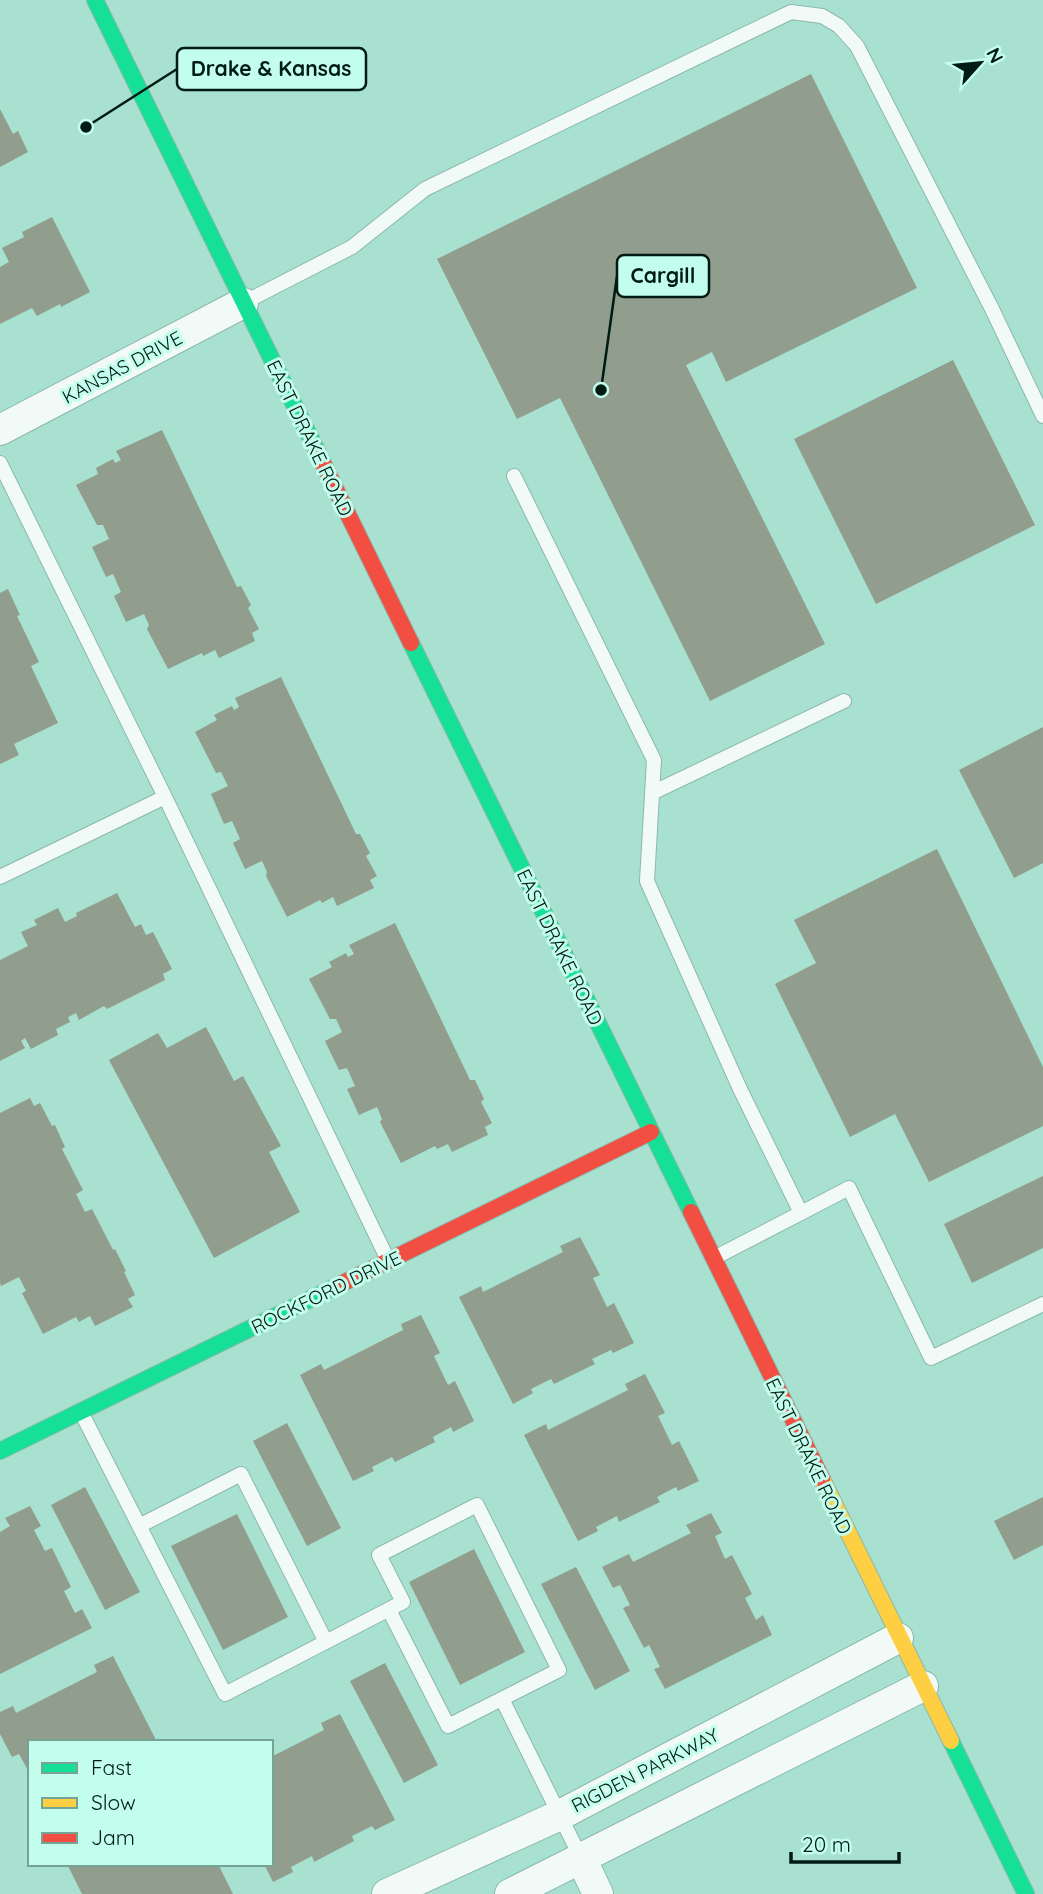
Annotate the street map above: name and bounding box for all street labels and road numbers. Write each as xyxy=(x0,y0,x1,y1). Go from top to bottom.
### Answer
street label: KANSAS DRIVE xyxy=(58,325,186,409)
street label: EAST DRAKE ROAD xyxy=(262,356,358,520)
street label: EAST DRAKE ROAD xyxy=(512,865,608,1029)
street label: ROCKFORD DRIVE xyxy=(247,1245,405,1339)
street label: EAST DRAKE ROAD xyxy=(761,1374,857,1538)
street label: RIGDEN PARKWAY xyxy=(567,1722,723,1818)

